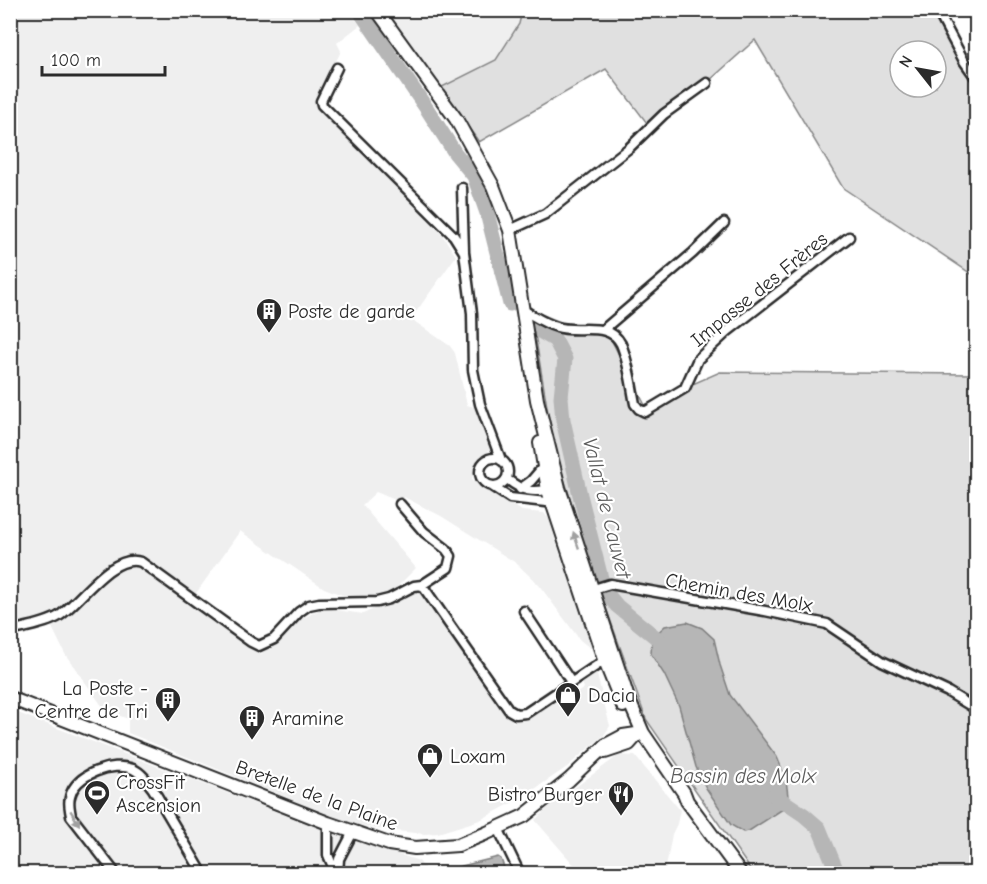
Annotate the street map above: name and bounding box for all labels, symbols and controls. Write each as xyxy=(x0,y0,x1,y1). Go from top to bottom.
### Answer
scale bar xyxy=(42,39,165,77)
north arrow xyxy=(888,39,948,99)
text: 100 m xyxy=(51,50,101,71)
text: N xyxy=(896,53,916,71)
street label: Impasse des Frères xyxy=(686,227,832,352)
building icon: Poste de garde xyxy=(254,296,284,334)
place label: Poste de garde xyxy=(288,300,415,323)
water label: Vallat de Cauvet xyxy=(578,435,636,582)
one-way arrow xyxy=(571,531,581,549)
street label: Chemin des Molx xyxy=(664,568,815,617)
place label: La Poste - Centre de Tri xyxy=(34,677,148,723)
shop icon: Dacia xyxy=(553,680,583,718)
place label: Dacia xyxy=(588,684,635,707)
building icon: La Poste - Centre de Tri xyxy=(153,685,183,723)
building icon: Aramine xyxy=(237,703,267,741)
place label: Aramine xyxy=(272,707,344,730)
shop icon: Loxam xyxy=(415,741,445,779)
place label: Loxam xyxy=(450,745,506,768)
street label: Bretelle de la Plaine xyxy=(233,755,401,835)
water label: Bassin des Molx xyxy=(670,764,818,788)
place label: CrossFit Ascension xyxy=(116,771,201,817)
sports icon: CrossFit Ascension xyxy=(82,778,112,816)
restaurant icon: Bistro Burger xyxy=(606,779,636,817)
place label: Bistro Burger xyxy=(488,783,602,806)
one-way arrow xyxy=(70,810,81,827)

